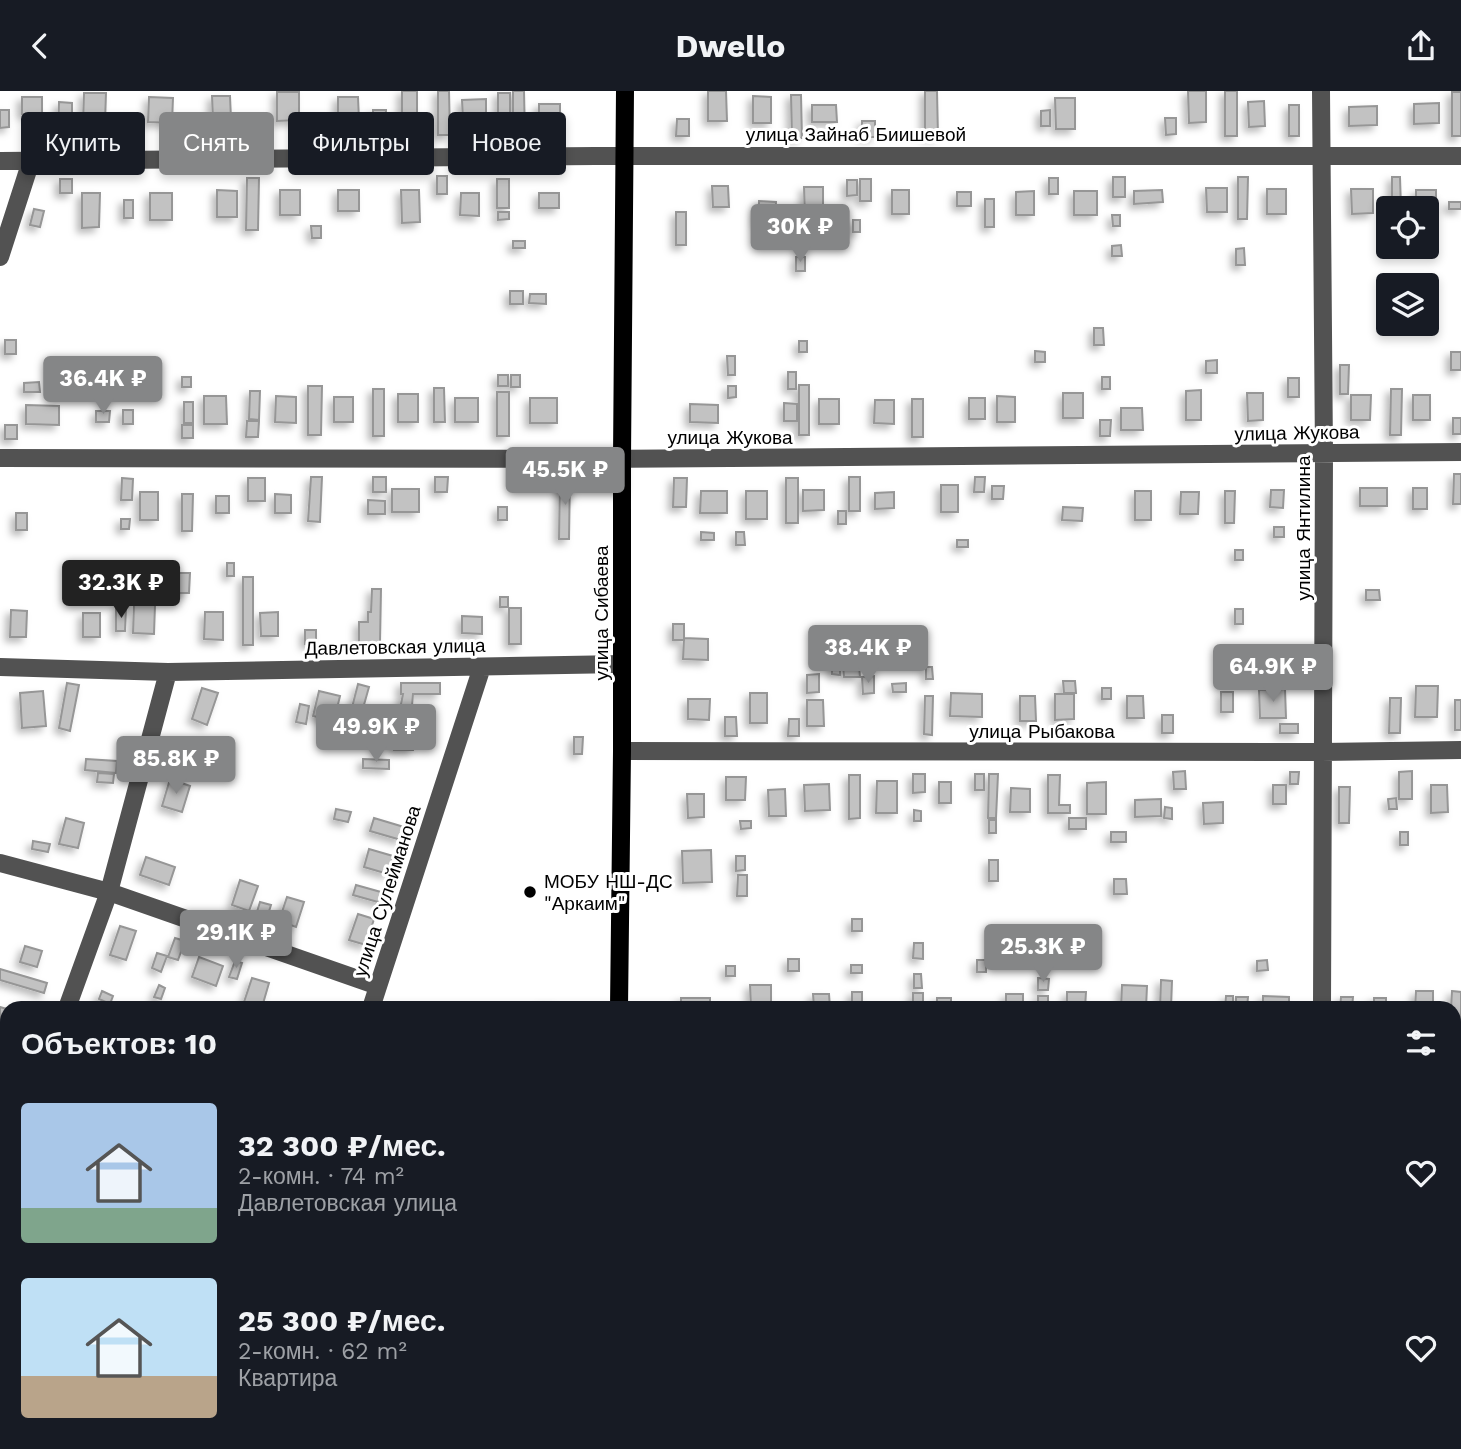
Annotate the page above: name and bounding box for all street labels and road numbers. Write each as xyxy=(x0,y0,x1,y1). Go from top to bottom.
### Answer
street label: улица Зайнаб Биишевой xyxy=(746,123,966,146)
street label: улица Жукова xyxy=(1234,420,1360,446)
street label: улица Жукова xyxy=(667,426,793,449)
street label: улица Янтилина xyxy=(1292,455,1315,601)
street label: улица Сибаева xyxy=(590,545,613,681)
street label: Давлетовская улица xyxy=(304,634,486,660)
street label: улица Рыбакова xyxy=(969,720,1115,743)
street label: улица Сулейманова xyxy=(348,802,426,980)

